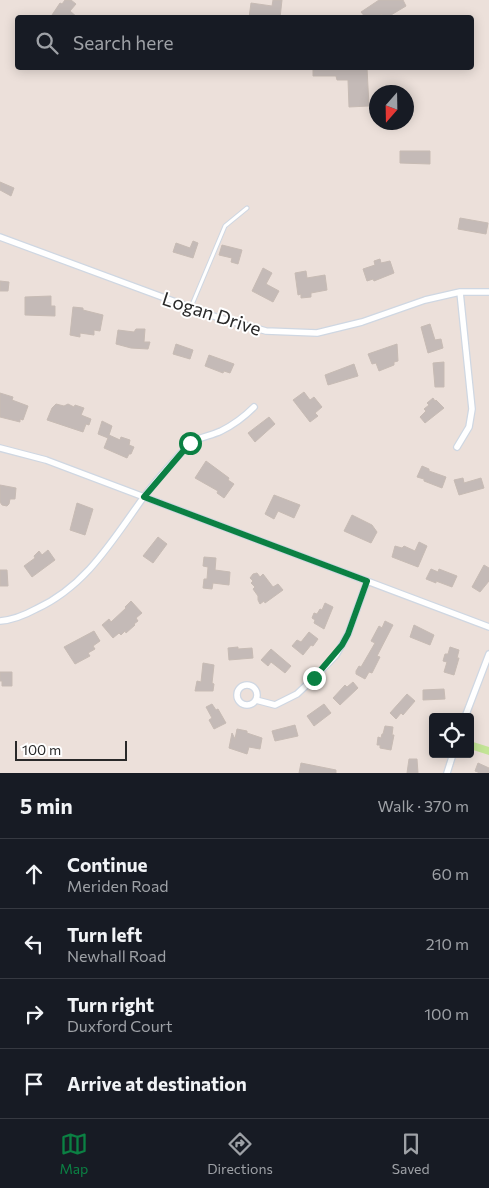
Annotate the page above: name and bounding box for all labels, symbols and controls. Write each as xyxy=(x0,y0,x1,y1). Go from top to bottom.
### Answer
search box xyxy=(15,15,474,70)
icon: search xyxy=(33,29,61,57)
text: Search here xyxy=(73,31,173,54)
north arrow xyxy=(369,85,414,130)
street label: Logan Drive xyxy=(160,286,264,340)
route start xyxy=(179,432,202,455)
route end xyxy=(303,667,326,690)
map controls xyxy=(429,713,474,758)
button: locate xyxy=(429,713,474,758)
scale bar xyxy=(15,738,128,761)
text: 100 m xyxy=(22,741,61,758)
text: 5 min xyxy=(20,793,73,818)
text: Walk · 370 m xyxy=(378,796,469,815)
text: Continue xyxy=(67,853,147,876)
icon: ahead xyxy=(20,860,48,888)
text: 60 m xyxy=(432,864,469,883)
text: Meriden Road xyxy=(67,876,169,895)
text: Turn left xyxy=(67,923,142,946)
icon: left xyxy=(20,930,48,958)
text: 210 m xyxy=(426,934,469,953)
text: Newhall Road xyxy=(67,946,166,965)
text: Turn right xyxy=(67,993,154,1016)
icon: right xyxy=(20,1000,48,1028)
text: 100 m xyxy=(424,1004,469,1023)
text: Duxford Court xyxy=(67,1016,173,1035)
icon: arrive xyxy=(20,1070,48,1098)
text: Arrive at destination xyxy=(67,1072,247,1095)
tab: Map xyxy=(59,1130,88,1177)
tab: Directions xyxy=(207,1130,273,1177)
tab: Saved xyxy=(392,1130,430,1177)

